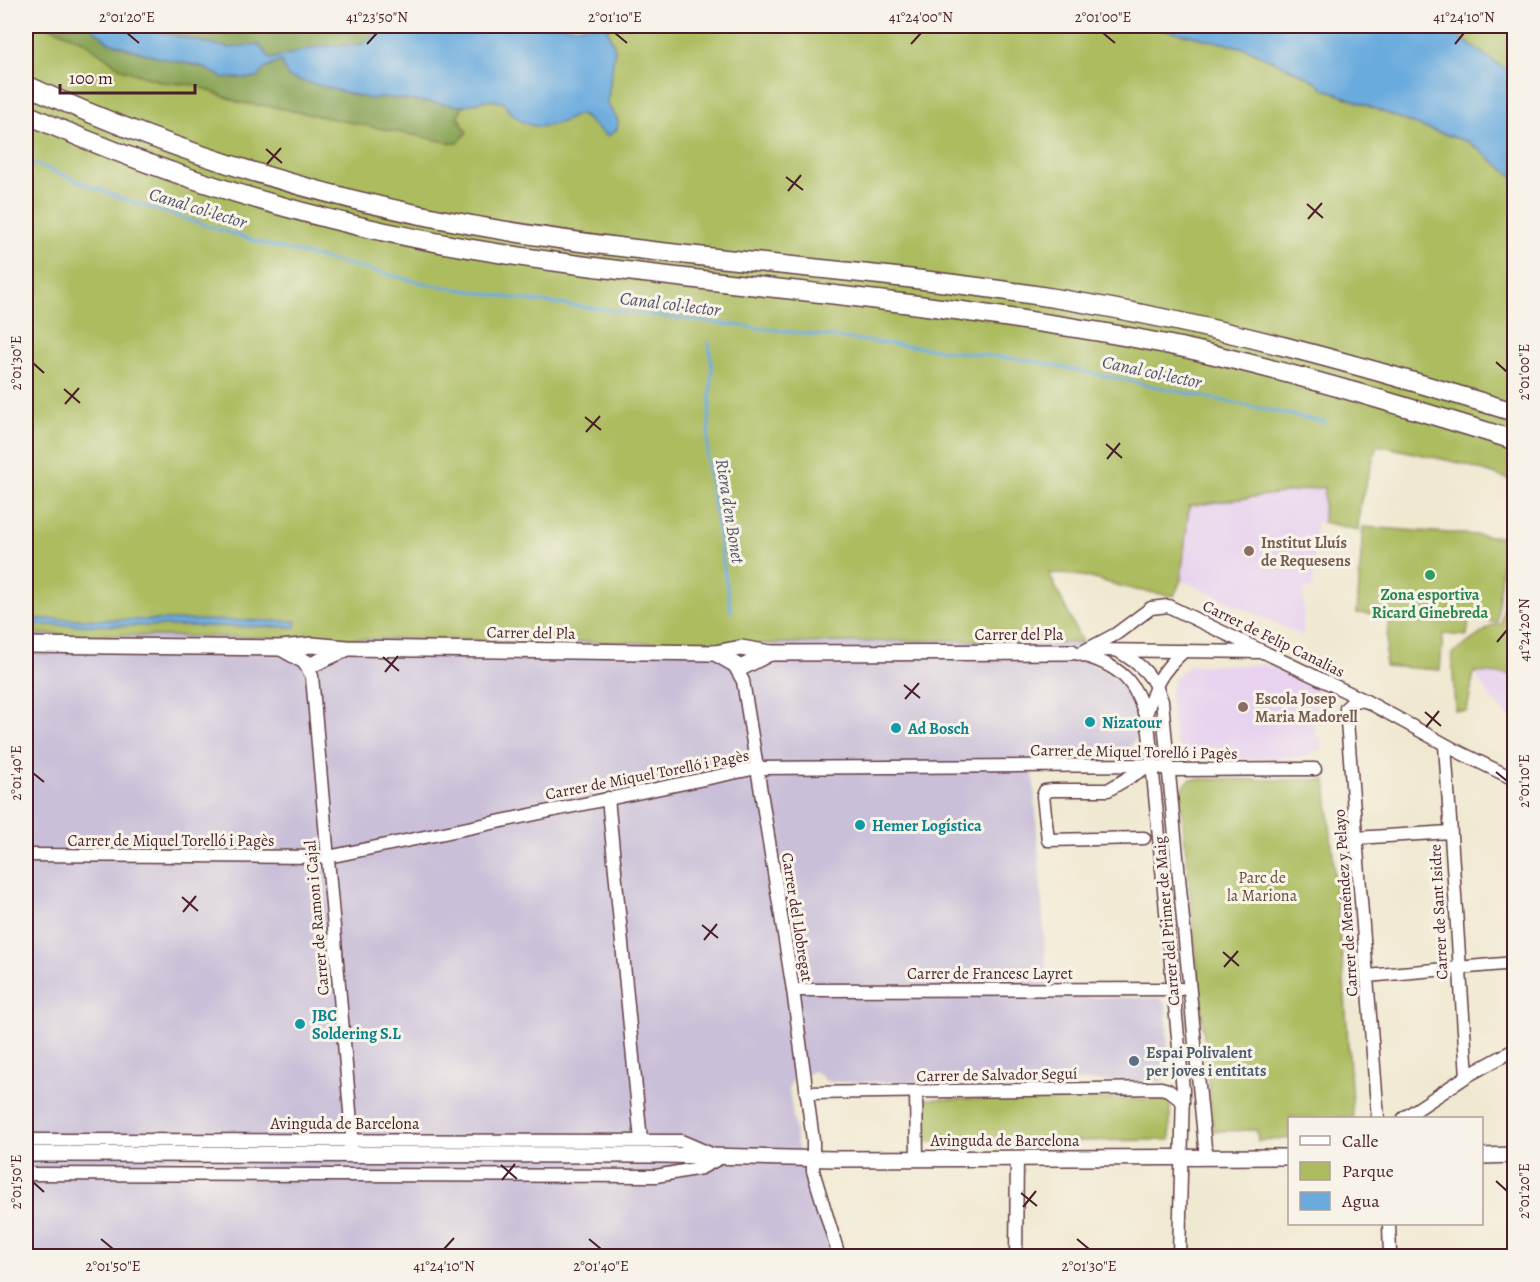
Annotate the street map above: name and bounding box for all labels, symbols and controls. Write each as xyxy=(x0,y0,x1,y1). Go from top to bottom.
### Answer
text: 2°01'20"E xyxy=(99,7,155,27)
text: 41°23'50"N xyxy=(346,7,408,27)
text: 2°01'10"E xyxy=(588,7,642,27)
text: 41°24'00"N xyxy=(889,7,953,27)
text: 2°01'00"E xyxy=(1075,7,1131,27)
text: 41°24'10"N xyxy=(1433,7,1495,27)
scale bar xyxy=(60,57,195,95)
text: 100 m xyxy=(69,66,113,90)
water label: Canal col·lector xyxy=(146,182,251,234)
water label: Canal col·lector xyxy=(618,286,722,322)
text: 2°01'30"E xyxy=(6,336,26,391)
text: 2°01'00"E xyxy=(1514,344,1534,400)
water label: Canal col·lector xyxy=(1100,350,1205,394)
water label: Riera d'en Bonet xyxy=(710,457,750,566)
place label: Institut Lluís de Requesens xyxy=(1261,532,1351,572)
marker: Institut Lluís de Requesens xyxy=(1242,544,1256,558)
marker: Zona esportiva Ricard Ginebreda xyxy=(1423,568,1437,582)
place label: Zona esportiva Ricard Ginebreda xyxy=(1372,584,1489,624)
street label: Carrer de Felip Canalias xyxy=(1199,595,1348,683)
text: 41°24'20"N xyxy=(1514,598,1534,662)
street label: Carrer del Pla xyxy=(486,621,576,645)
street label: Carrer del Pla xyxy=(974,624,1064,646)
place label: Escola Josep Maria Madorell xyxy=(1255,688,1359,728)
marker: Escola Josep Maria Madorell xyxy=(1236,700,1250,714)
place label: Nizatour xyxy=(1102,712,1163,734)
marker: Nizatour xyxy=(1083,715,1097,729)
place label: Ad Bosch xyxy=(907,718,970,740)
marker: Ad Bosch xyxy=(889,721,903,735)
street label: Carrer de Miquel Torelló i Pagès xyxy=(1030,739,1238,765)
street label: Carrer de Miquel Torelló i Pagès xyxy=(543,744,751,806)
text: 2°01'40"E xyxy=(6,745,26,801)
text: 2°01'10"E xyxy=(1514,754,1534,808)
street label: Carrer de Menéndez y Pelayo xyxy=(1328,808,1364,997)
place label: Hemer Logística xyxy=(872,815,982,837)
marker: Hemer Logística xyxy=(853,818,867,832)
street label: Carrer de Miquel Torelló i Pagès xyxy=(67,830,275,852)
street label: Carrer del Primer de Maig xyxy=(1149,835,1185,1007)
street label: Carrer de Ramon i Cajal xyxy=(299,839,335,996)
street label: Carrer de Sant Isidre xyxy=(1424,844,1454,980)
street label: Carrer del Llobregat xyxy=(776,851,818,983)
park label: Parc de la Mariona xyxy=(1227,867,1298,907)
street label: Carrer de Francesc Layret xyxy=(907,963,1073,985)
place label: JBC Soldering S.L xyxy=(312,1005,401,1045)
marker: JBC Soldering S.L xyxy=(293,1017,307,1031)
place label: Espai Polivalent per joves i entitats xyxy=(1146,1042,1266,1082)
marker: Espai Polivalent per joves i entitats xyxy=(1127,1054,1141,1068)
street label: Carrer de Salvador Seguí xyxy=(916,1063,1078,1087)
street label: Avinguda de Barcelona xyxy=(269,1113,420,1135)
legend xyxy=(1288,1117,1483,1225)
text: Calle xyxy=(1342,1129,1379,1153)
street label: Avinguda de Barcelona xyxy=(929,1130,1080,1152)
text: 2°01'50"E xyxy=(6,1154,26,1210)
text: Parque xyxy=(1342,1159,1394,1183)
text: 2°01'20"E xyxy=(1514,1163,1534,1219)
text: Agua xyxy=(1341,1189,1380,1213)
text: 2°01'50"E xyxy=(85,1256,141,1276)
text: 41°24'10"N xyxy=(413,1256,475,1276)
text: 2°01'40"E xyxy=(573,1256,629,1276)
text: 2°01'30"E xyxy=(1062,1256,1117,1276)

